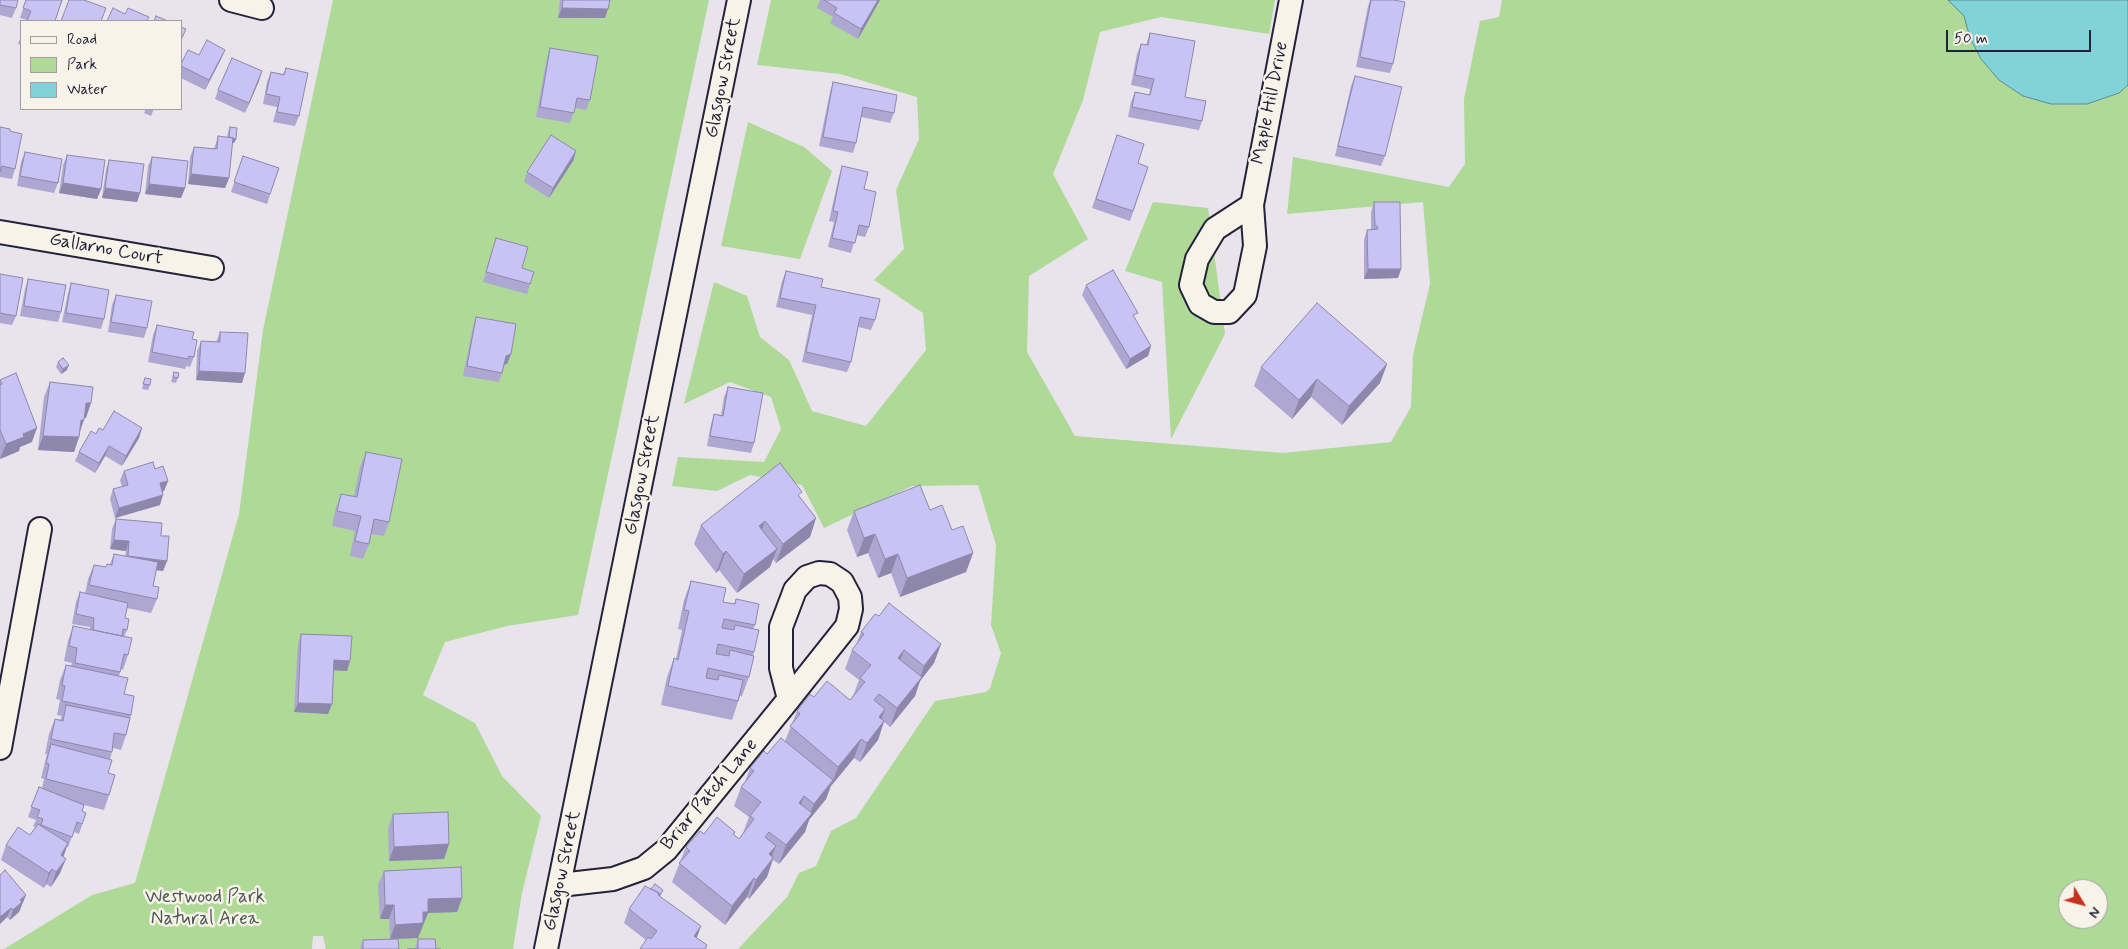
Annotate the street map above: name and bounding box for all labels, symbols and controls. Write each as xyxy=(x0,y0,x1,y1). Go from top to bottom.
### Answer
street label: Glasgow Street xyxy=(701,16,747,140)
legend xyxy=(20,20,182,110)
scale bar xyxy=(1948,20,2093,52)
text: 50 m xyxy=(1954,29,1988,49)
text: Road xyxy=(67,30,97,50)
street label: Maple Hill Drive xyxy=(1248,40,1294,166)
text: Park xyxy=(67,55,97,75)
text: Water xyxy=(67,80,107,100)
street label: Gallarno Court xyxy=(47,229,165,271)
street label: Glasgow Street xyxy=(620,413,666,537)
street label: Briar Patch Lane xyxy=(657,734,763,856)
street label: Glasgow Street xyxy=(539,809,587,933)
north arrow xyxy=(2058,879,2108,929)
park label: Westwood Park Natural Area xyxy=(145,887,265,931)
text: N xyxy=(2084,903,2104,922)

